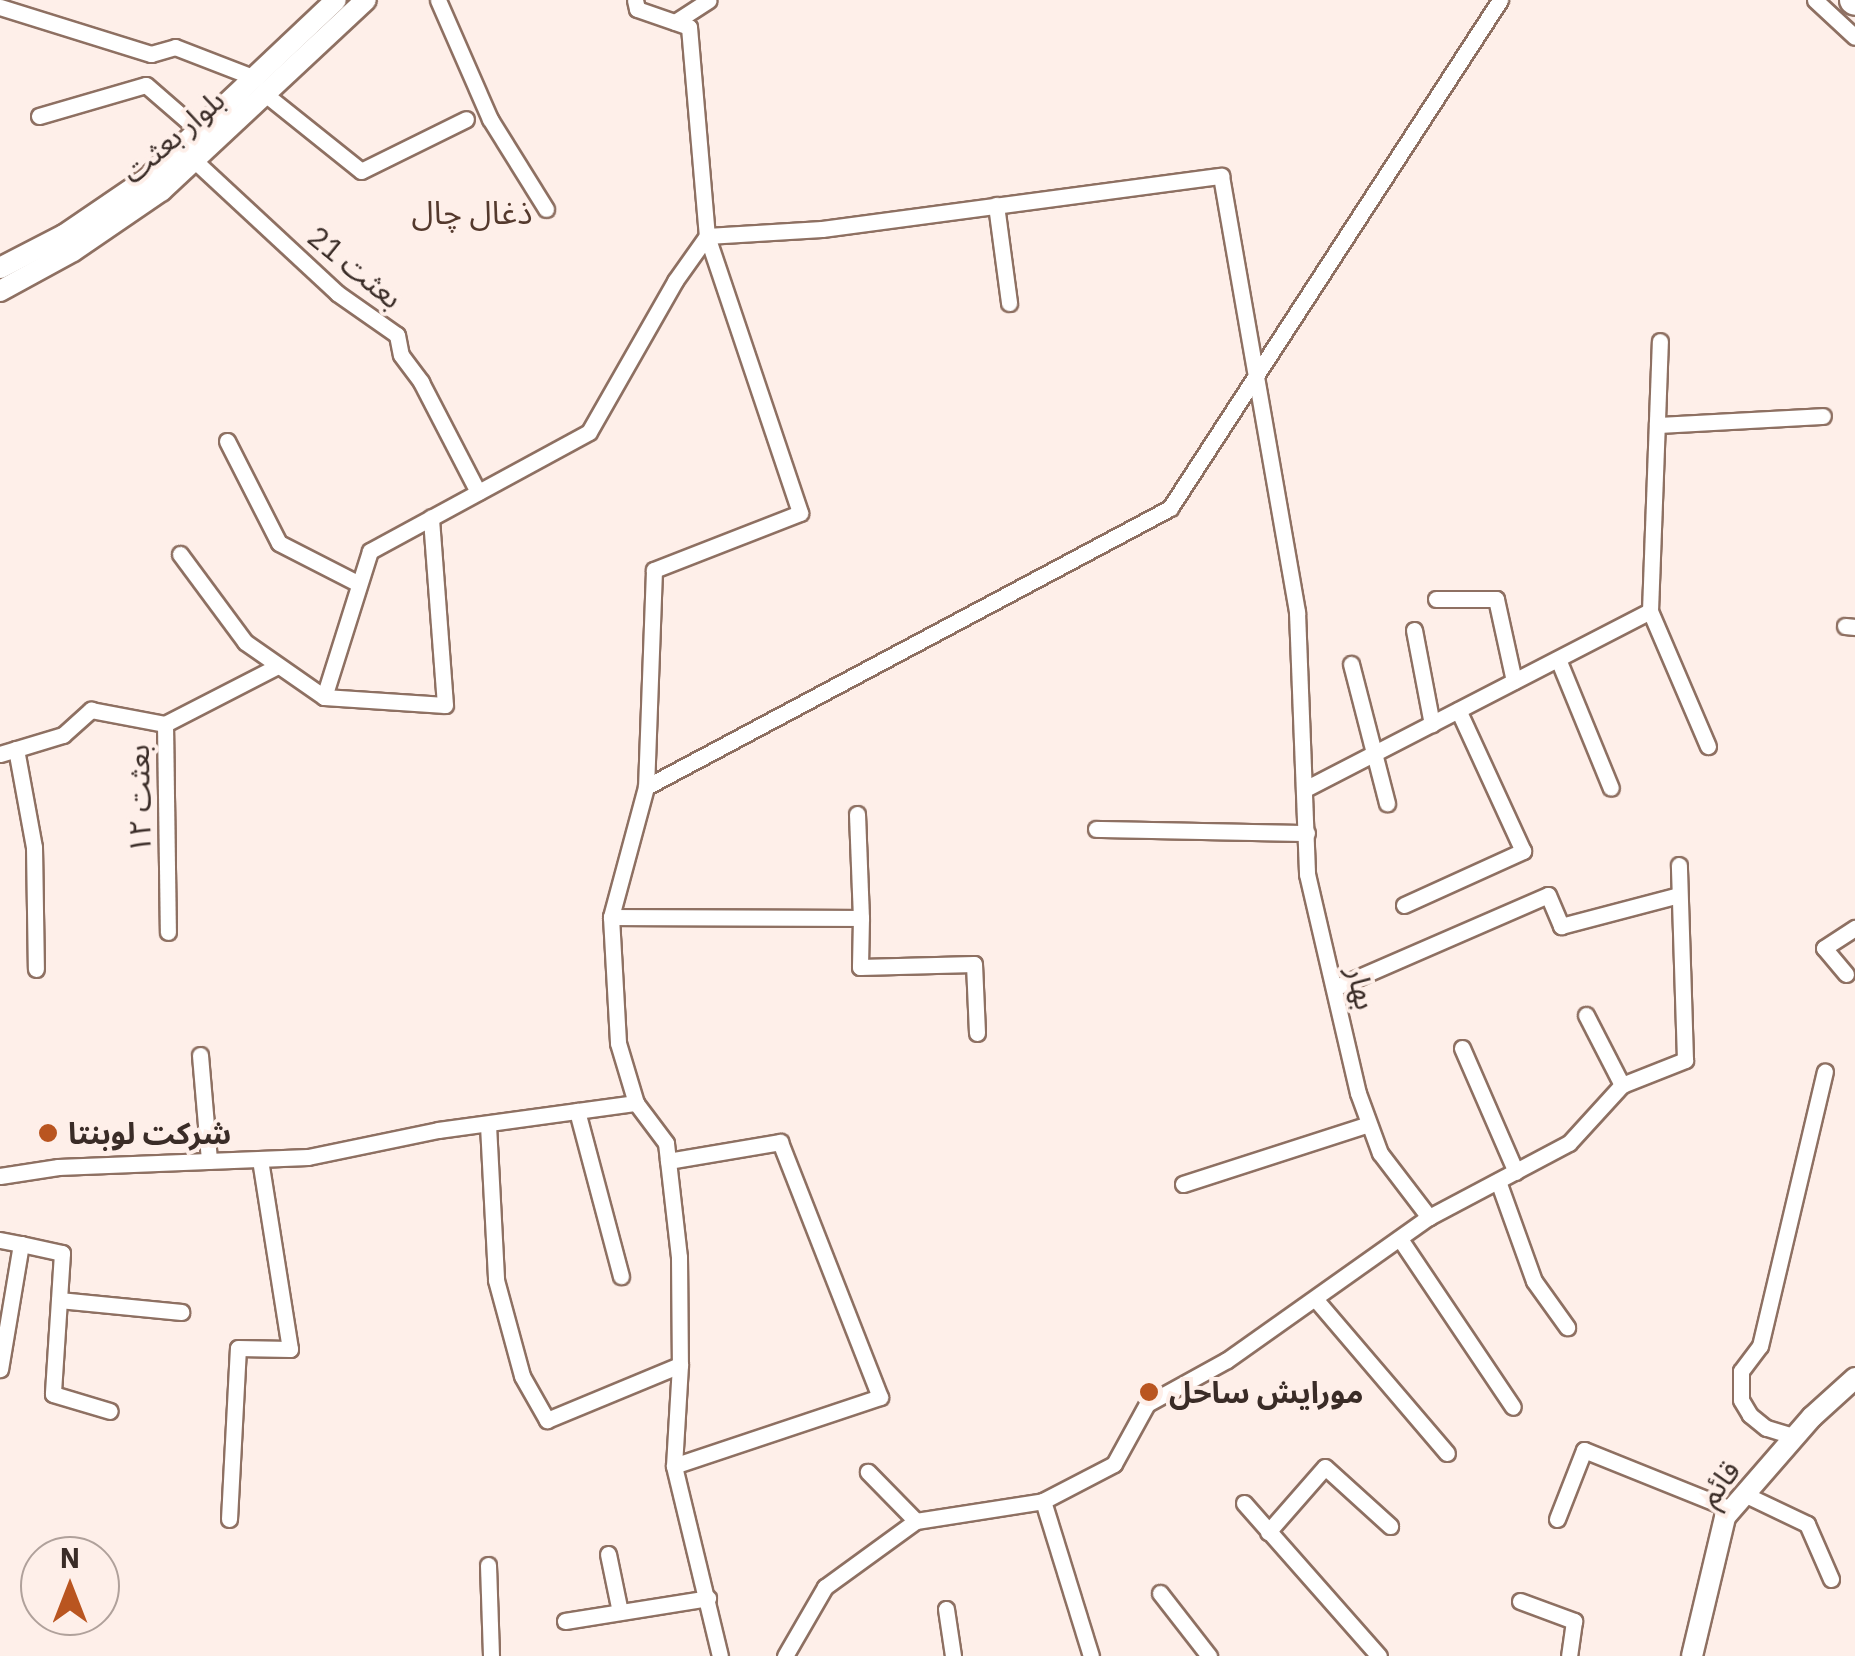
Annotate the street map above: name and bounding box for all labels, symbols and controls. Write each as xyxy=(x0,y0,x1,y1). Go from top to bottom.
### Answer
street label: بلوار بعثت xyxy=(114,82,232,190)
district label: ذغال چال xyxy=(412,193,532,231)
street label: بعثت 21 xyxy=(301,218,409,316)
street label: بعثت ۱۲ xyxy=(120,744,158,854)
street label: بهار xyxy=(1340,963,1384,1013)
place label: شرکت لوبنتا xyxy=(68,1115,231,1151)
marker: شرکت لوبنتا xyxy=(37,1122,59,1144)
place label: مورایش ساحل xyxy=(1169,1374,1364,1410)
marker: مورایش ساحل xyxy=(1138,1381,1160,1403)
street label: قائم xyxy=(1690,1453,1748,1513)
north arrow xyxy=(20,1536,120,1636)
text: N xyxy=(60,1539,80,1576)

